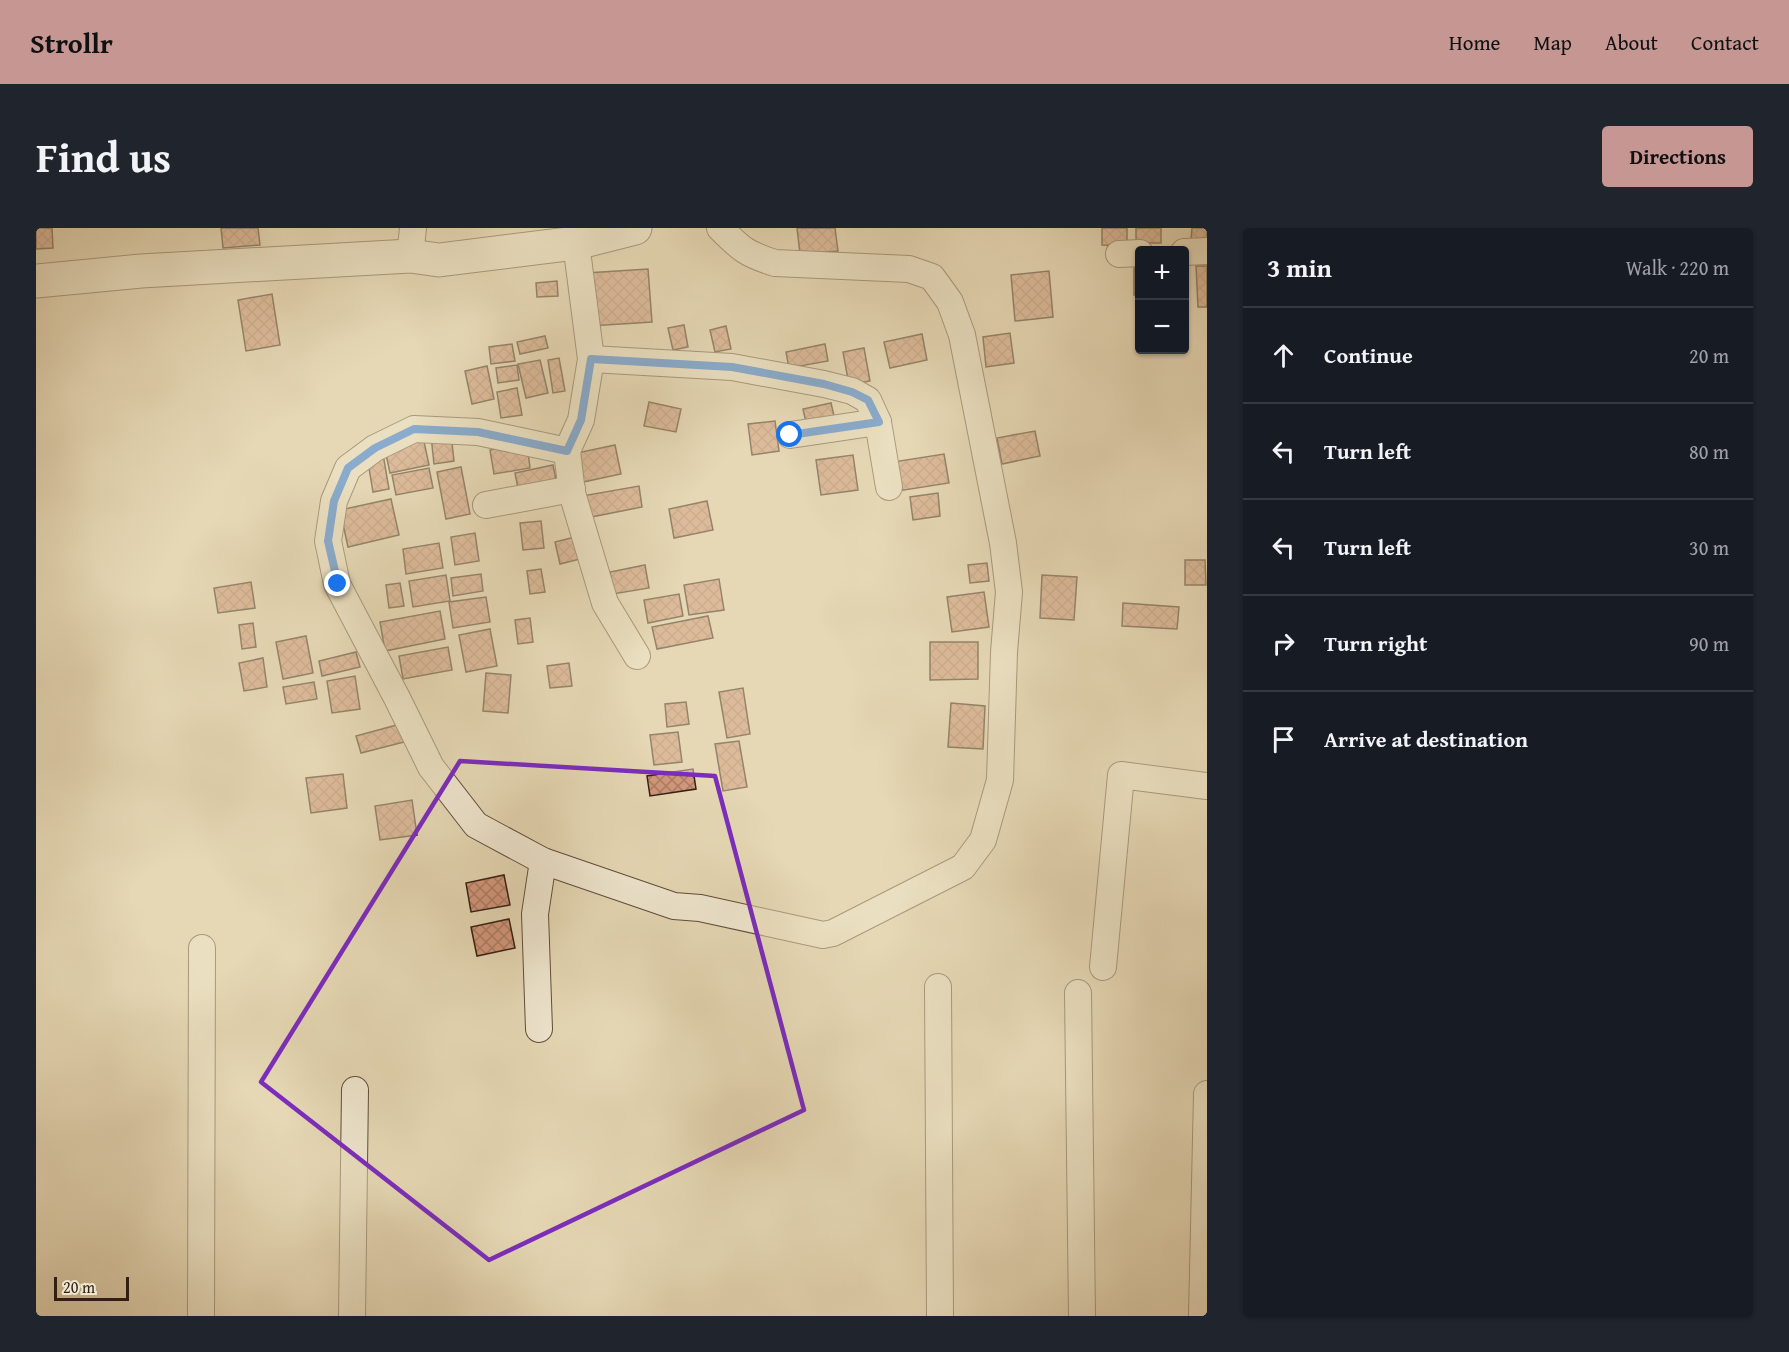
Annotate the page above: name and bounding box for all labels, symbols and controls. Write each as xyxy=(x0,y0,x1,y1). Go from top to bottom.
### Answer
text: Strollr xyxy=(30,22,113,63)
text: Home xyxy=(1449,27,1500,58)
text: Map xyxy=(1533,27,1572,58)
text: About xyxy=(1605,27,1658,58)
text: Contact xyxy=(1691,27,1759,58)
text: Find us xyxy=(36,126,171,187)
button: Directions xyxy=(1602,126,1753,187)
map controls xyxy=(1135,246,1189,354)
button: + xyxy=(1135,246,1189,300)
text: 3 min xyxy=(1267,248,1332,287)
text: Walk · 220 m xyxy=(1626,253,1729,282)
button: − xyxy=(1135,300,1189,354)
icon: ahead xyxy=(1267,339,1300,372)
text: Continue xyxy=(1324,339,1413,371)
text: 20 m xyxy=(1689,341,1729,370)
route start xyxy=(776,421,802,447)
icon: left xyxy=(1267,435,1300,468)
text: Turn left xyxy=(1324,435,1411,467)
text: 80 m xyxy=(1689,437,1729,466)
icon: left xyxy=(1267,531,1300,564)
text: Turn left xyxy=(1324,531,1411,563)
text: 30 m xyxy=(1689,533,1729,562)
route end xyxy=(324,570,350,596)
icon: right xyxy=(1267,627,1300,660)
text: Turn right xyxy=(1324,627,1427,659)
text: 90 m xyxy=(1689,629,1729,658)
icon: arrive xyxy=(1267,723,1300,756)
text: Arrive at destination xyxy=(1324,723,1528,755)
scale bar xyxy=(54,1274,129,1302)
text: 20 m xyxy=(63,1275,95,1299)

